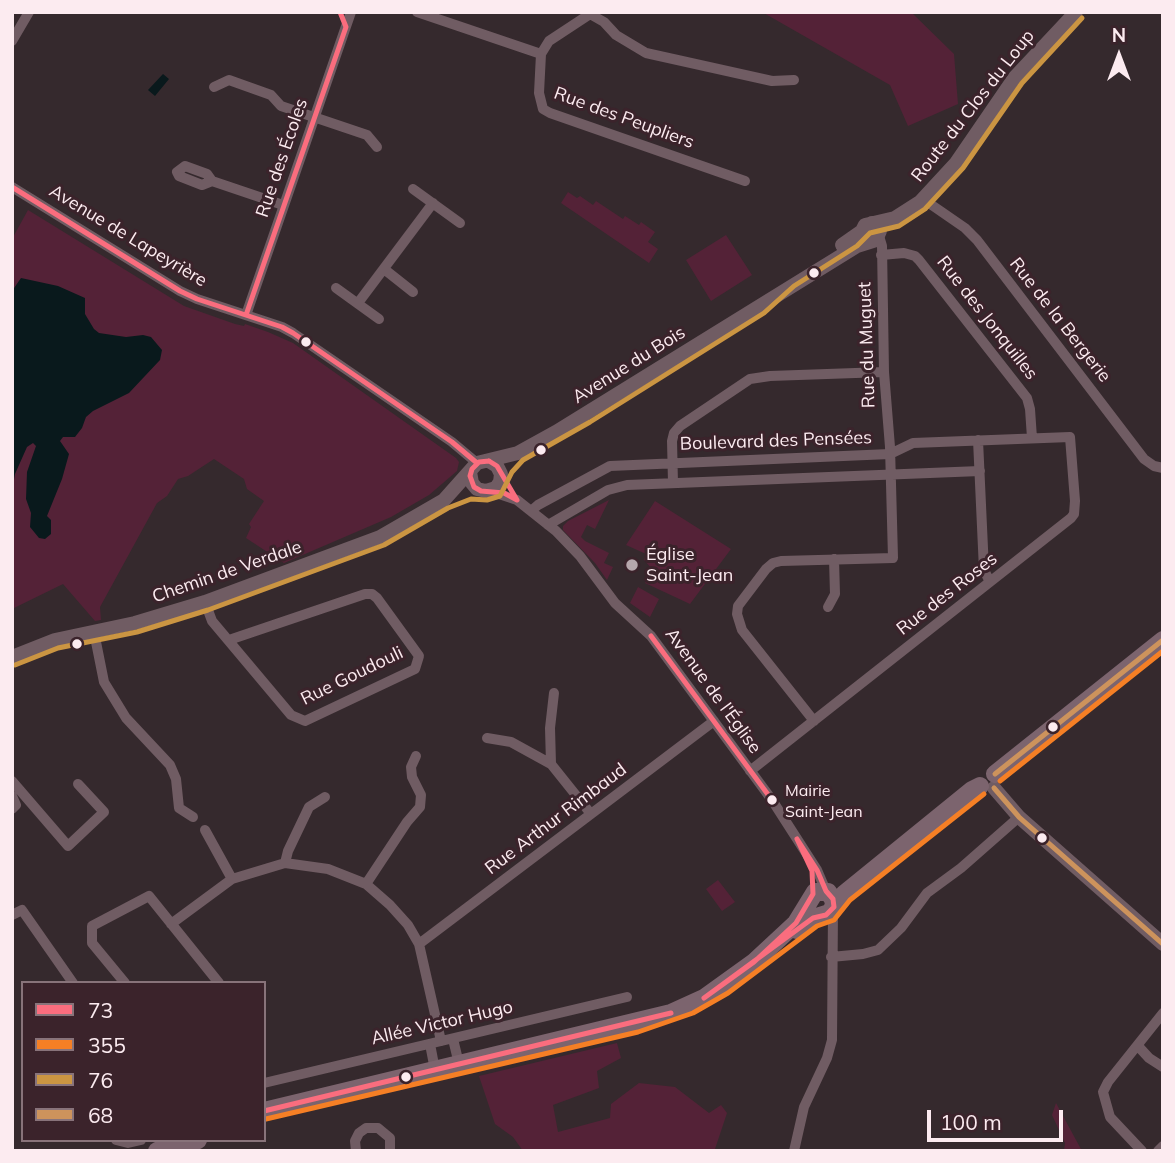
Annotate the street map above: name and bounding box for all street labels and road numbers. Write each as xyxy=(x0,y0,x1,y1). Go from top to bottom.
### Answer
street label: Route du Clos du Loup xyxy=(907,26,1039,186)
street label: Rue des Peupliers xyxy=(551,83,697,153)
street label: Rue des Écoles xyxy=(252,96,312,220)
street label: Avenue de Lapeyrière xyxy=(45,180,211,292)
street label: Rue des Jonquilles xyxy=(932,252,1042,384)
street label: Rue de la Bergerie xyxy=(1005,253,1115,387)
street label: Rue du Muguet xyxy=(854,281,880,409)
street label: Avenue du Bois xyxy=(569,322,689,408)
street label: Boulevard des Pensées xyxy=(680,427,872,455)
street label: Chemin de Verdale xyxy=(149,536,305,608)
street label: Rue des Roses xyxy=(892,548,1002,640)
street label: Avenue de l'Église xyxy=(660,624,766,758)
street label: Rue Goudouli xyxy=(297,642,407,710)
street label: Rue Arthur Rimbaud xyxy=(481,759,631,879)
street label: Allée Victor Hugo xyxy=(369,996,515,1050)

